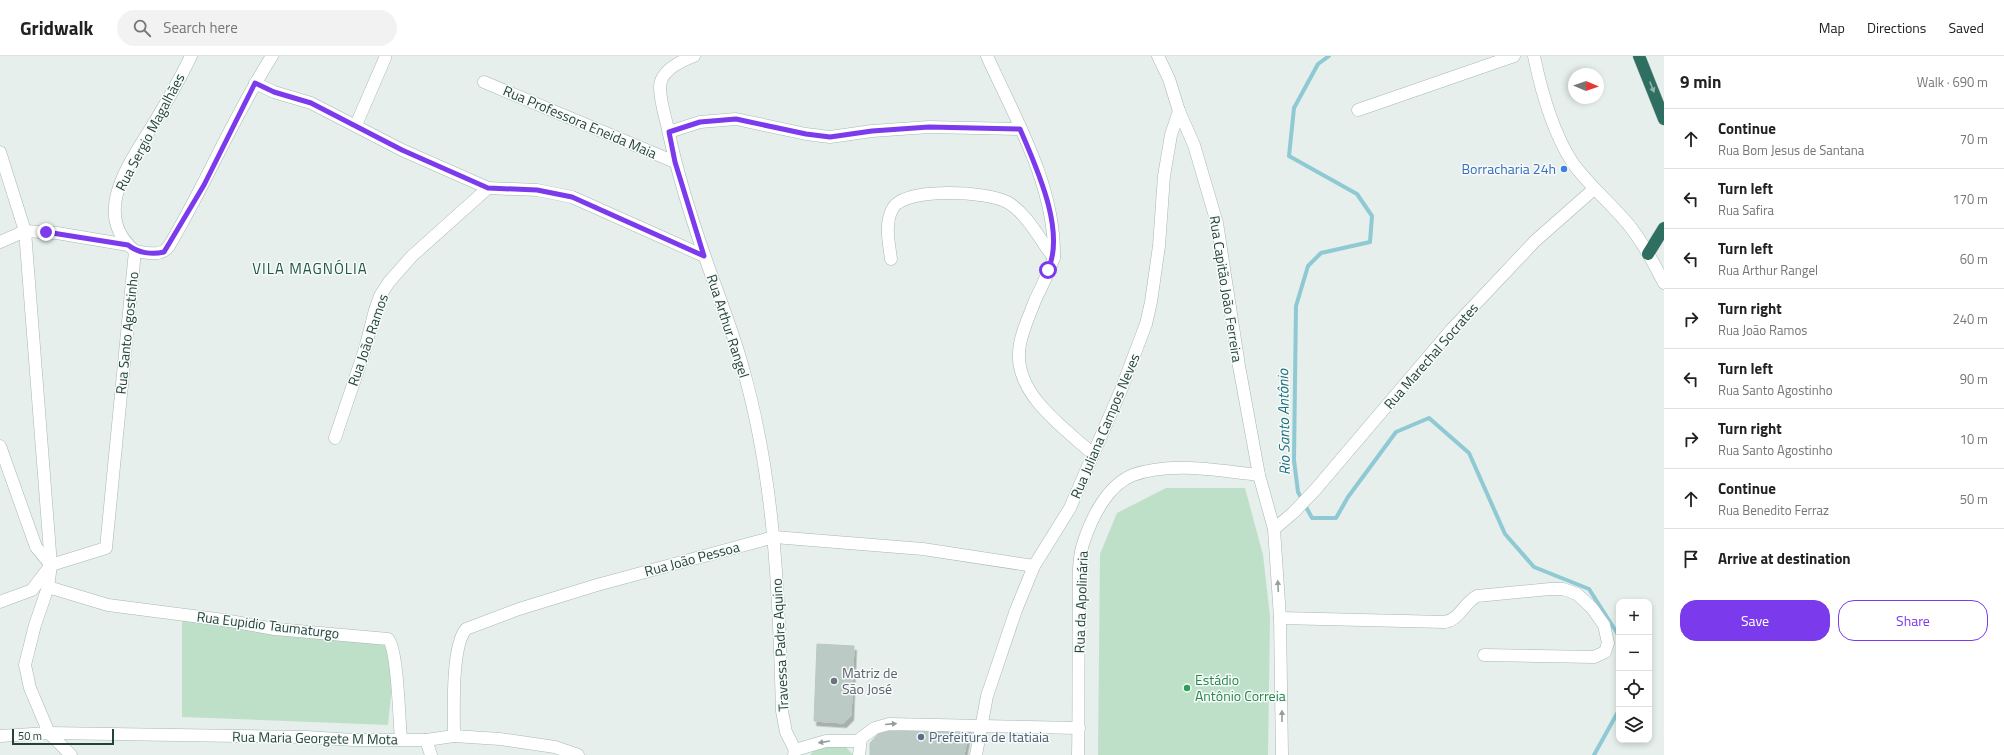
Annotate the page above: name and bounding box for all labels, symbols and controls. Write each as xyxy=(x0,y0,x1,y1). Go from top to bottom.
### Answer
search box xyxy=(117,10,397,46)
text: Gridwalk xyxy=(20,13,93,42)
text: Search here xyxy=(163,16,238,39)
icon: search xyxy=(131,17,153,39)
text: Map xyxy=(1819,17,1845,38)
text: Directions xyxy=(1867,17,1926,38)
text: Saved xyxy=(1948,17,1984,38)
north arrow xyxy=(1568,68,1604,104)
street label: Rua Sergio Magalhães xyxy=(110,69,189,194)
text: 9 min xyxy=(1680,69,1721,95)
text: Walk · 690 m xyxy=(1917,72,1988,92)
street label: Rua Professora Eneida Maia xyxy=(500,80,660,163)
one-way arrow xyxy=(1649,82,1655,94)
text: Continue xyxy=(1718,117,1776,140)
icon: ahead xyxy=(1680,128,1702,150)
text: 70 m xyxy=(1960,129,1988,149)
text: Rua Bom Jesus de Santana xyxy=(1718,140,1864,160)
place label: Borracharia 24h xyxy=(1461,158,1556,179)
marker: Borracharia 24h xyxy=(1559,164,1569,174)
text: Turn left xyxy=(1718,177,1773,200)
icon: left xyxy=(1680,188,1702,210)
text: 170 m xyxy=(1952,189,1988,209)
text: Rua Safira xyxy=(1718,200,1774,220)
street label: Rua Capitão João Ferreira xyxy=(1205,214,1248,364)
route end xyxy=(37,223,55,241)
text: Turn left xyxy=(1718,237,1773,260)
icon: left xyxy=(1680,248,1702,270)
text: 60 m xyxy=(1960,249,1988,269)
district label: VILA MAGNÓLIA xyxy=(252,257,368,280)
text: Rua Arthur Rangel xyxy=(1718,260,1818,280)
route start xyxy=(1039,261,1057,279)
street label: Rua Santo Agostinho xyxy=(110,271,143,395)
street label: Rua Arthur Rangel xyxy=(702,271,755,380)
street label: Rua João Ramos xyxy=(342,291,393,389)
text: Turn right xyxy=(1718,297,1782,320)
street label: Rua Marechal Socrates xyxy=(1378,298,1483,414)
icon: right xyxy=(1680,308,1702,330)
text: 240 m xyxy=(1952,309,1988,329)
text: Rua João Ramos xyxy=(1718,320,1807,340)
street label: Rua Juliana Campos Neves xyxy=(1064,350,1145,502)
text: Turn left xyxy=(1718,357,1773,380)
water label: Rio Santo Antônio xyxy=(1271,368,1296,475)
icon: left xyxy=(1680,368,1702,390)
text: 90 m xyxy=(1960,369,1988,389)
text: Rua Santo Agostinho xyxy=(1718,380,1833,400)
text: Turn right xyxy=(1718,417,1782,440)
icon: right xyxy=(1680,428,1702,450)
text: 10 m xyxy=(1960,429,1988,449)
text: Rua Santo Agostinho xyxy=(1718,440,1833,460)
text: Continue xyxy=(1718,477,1776,500)
icon: ahead xyxy=(1680,488,1702,510)
text: 50 m xyxy=(1960,489,1988,509)
text: Rua Benedito Ferraz xyxy=(1718,500,1829,520)
street label: Rua João Pessoa xyxy=(642,536,742,581)
text: Arrive at destination xyxy=(1718,547,1851,570)
icon: arrive xyxy=(1680,548,1702,570)
street label: Rua da Apolinária xyxy=(1068,550,1093,654)
street label: Travessa Padre Aquino xyxy=(766,578,793,712)
one-way arrow xyxy=(1275,580,1282,592)
map controls xyxy=(1616,599,1652,743)
button: + xyxy=(1616,599,1652,635)
button: Save xyxy=(1680,600,1830,641)
button: Share xyxy=(1838,600,1988,641)
street label: Rua Eupidio Taumaturgo xyxy=(196,605,341,644)
button: − xyxy=(1616,635,1652,671)
place label: Matriz de São José xyxy=(842,662,898,699)
place label: Estádio Antônio Correia xyxy=(1195,669,1286,706)
button: locate xyxy=(1616,671,1652,707)
marker: Matriz de São José xyxy=(829,676,839,686)
marker: Estádio Antônio Correia xyxy=(1182,683,1192,693)
button: layers xyxy=(1616,707,1652,743)
one-way arrow xyxy=(1279,709,1285,722)
one-way arrow xyxy=(884,721,897,728)
street label: Rua Maria Georgete M Mota xyxy=(232,726,398,749)
place label: Prefeitura de Itatiaia xyxy=(929,726,1049,747)
scale bar xyxy=(12,727,114,746)
text: 50 m xyxy=(18,728,42,744)
marker: Prefeitura de Itatiaia xyxy=(916,732,926,742)
one-way arrow xyxy=(818,739,831,745)

